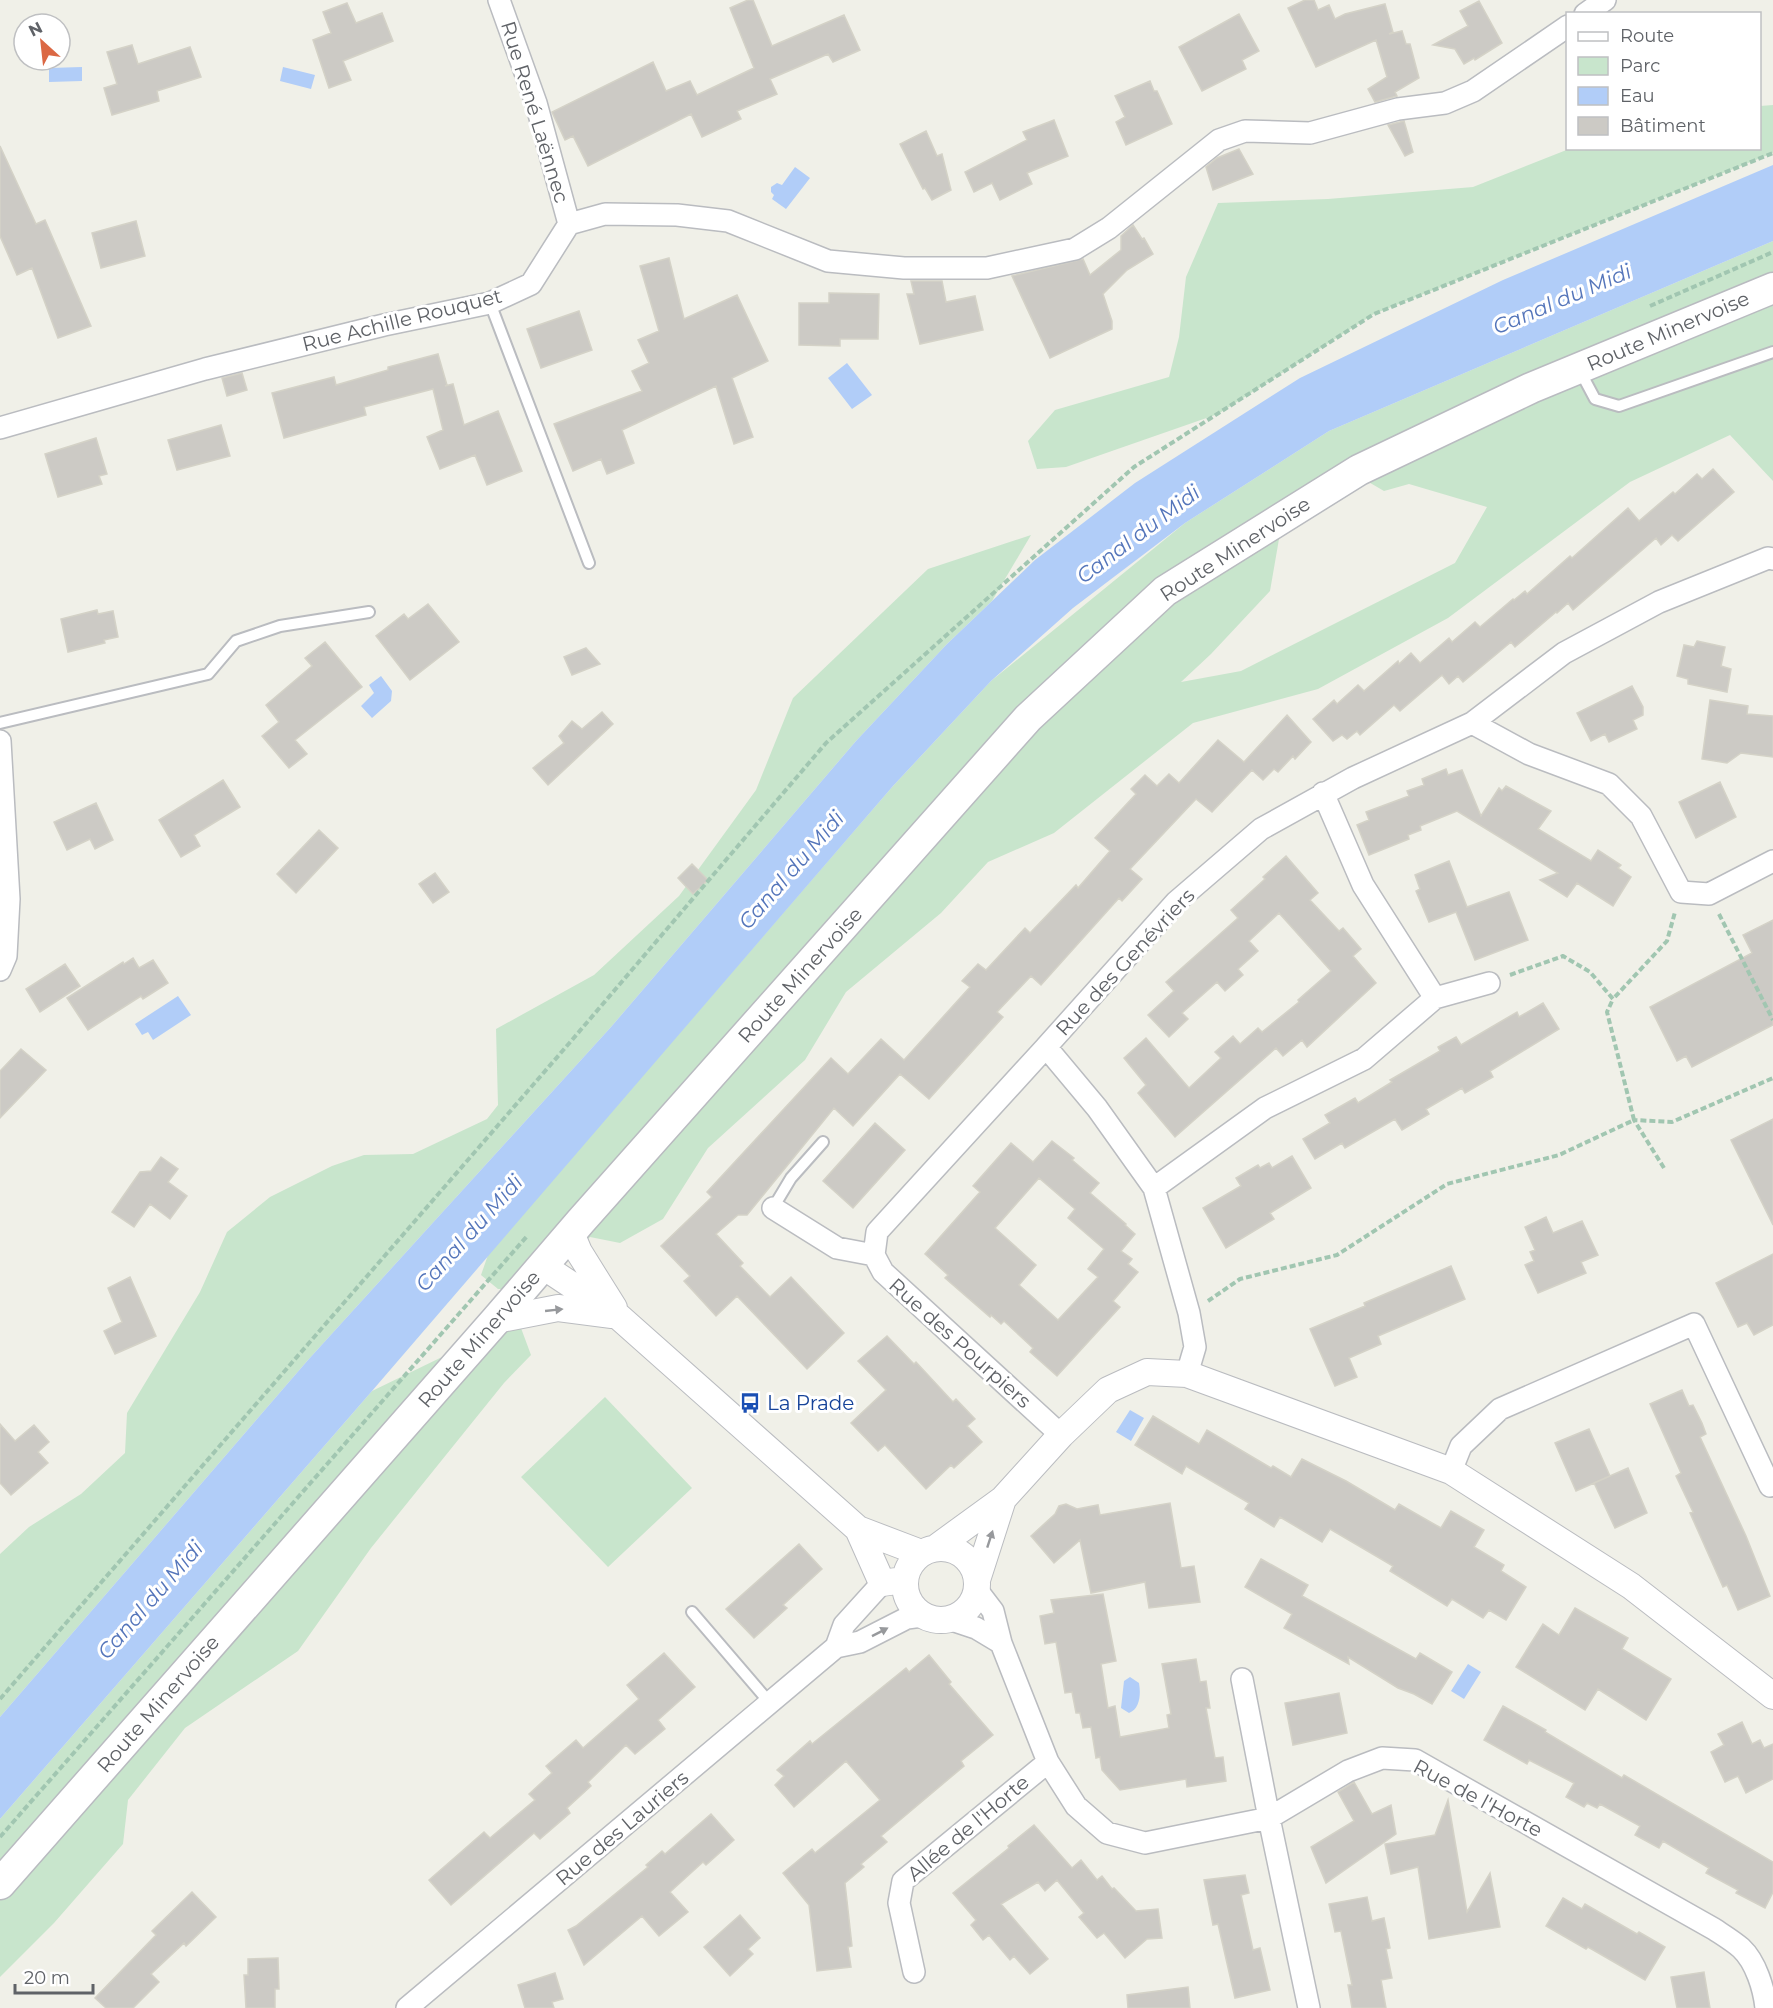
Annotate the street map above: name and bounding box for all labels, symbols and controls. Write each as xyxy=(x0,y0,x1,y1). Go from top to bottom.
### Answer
north arrow xyxy=(12,12,72,72)
legend xyxy=(1566,12,1761,150)
text: N xyxy=(25,18,45,40)
street label: Rue René Laënnec xyxy=(496,18,574,206)
text: Route xyxy=(1620,25,1674,47)
text: Parc xyxy=(1620,55,1660,77)
text: Eau xyxy=(1620,85,1655,107)
text: Bâtiment xyxy=(1620,115,1706,137)
water label: Canal du Midi xyxy=(1489,258,1635,339)
street label: Rue Achille Rouquet xyxy=(300,284,504,356)
street label: Route Minervoise xyxy=(1583,286,1753,376)
water label: Canal du Midi xyxy=(1071,479,1205,588)
street label: Route Minervoise xyxy=(1155,491,1315,607)
water label: Canal du Midi xyxy=(733,806,849,934)
street label: Rue des Genévriers xyxy=(1051,883,1200,1041)
street label: Route Minervoise xyxy=(733,902,867,1048)
water label: Canal du Midi xyxy=(410,1169,528,1296)
street label: Route Minervoise xyxy=(413,1265,545,1413)
street label: Rue des Pourpiers xyxy=(884,1273,1036,1413)
one-way arrow xyxy=(544,1305,563,1315)
bus stop icon: La Prade xyxy=(738,1391,762,1415)
place label: La Prade xyxy=(767,1391,854,1415)
one-way arrow xyxy=(986,1530,995,1548)
water label: Canal du Midi xyxy=(92,1536,208,1664)
one-way arrow xyxy=(871,1627,888,1637)
street label: Route Minervoise xyxy=(92,1630,224,1778)
street label: Rue de l'Horte xyxy=(1409,1754,1547,1842)
street label: Rue des Lauriers xyxy=(551,1765,693,1891)
street label: Allée de l'Horte xyxy=(902,1770,1034,1886)
scale bar xyxy=(15,1957,93,1995)
text: 20 m xyxy=(24,1967,70,1989)

